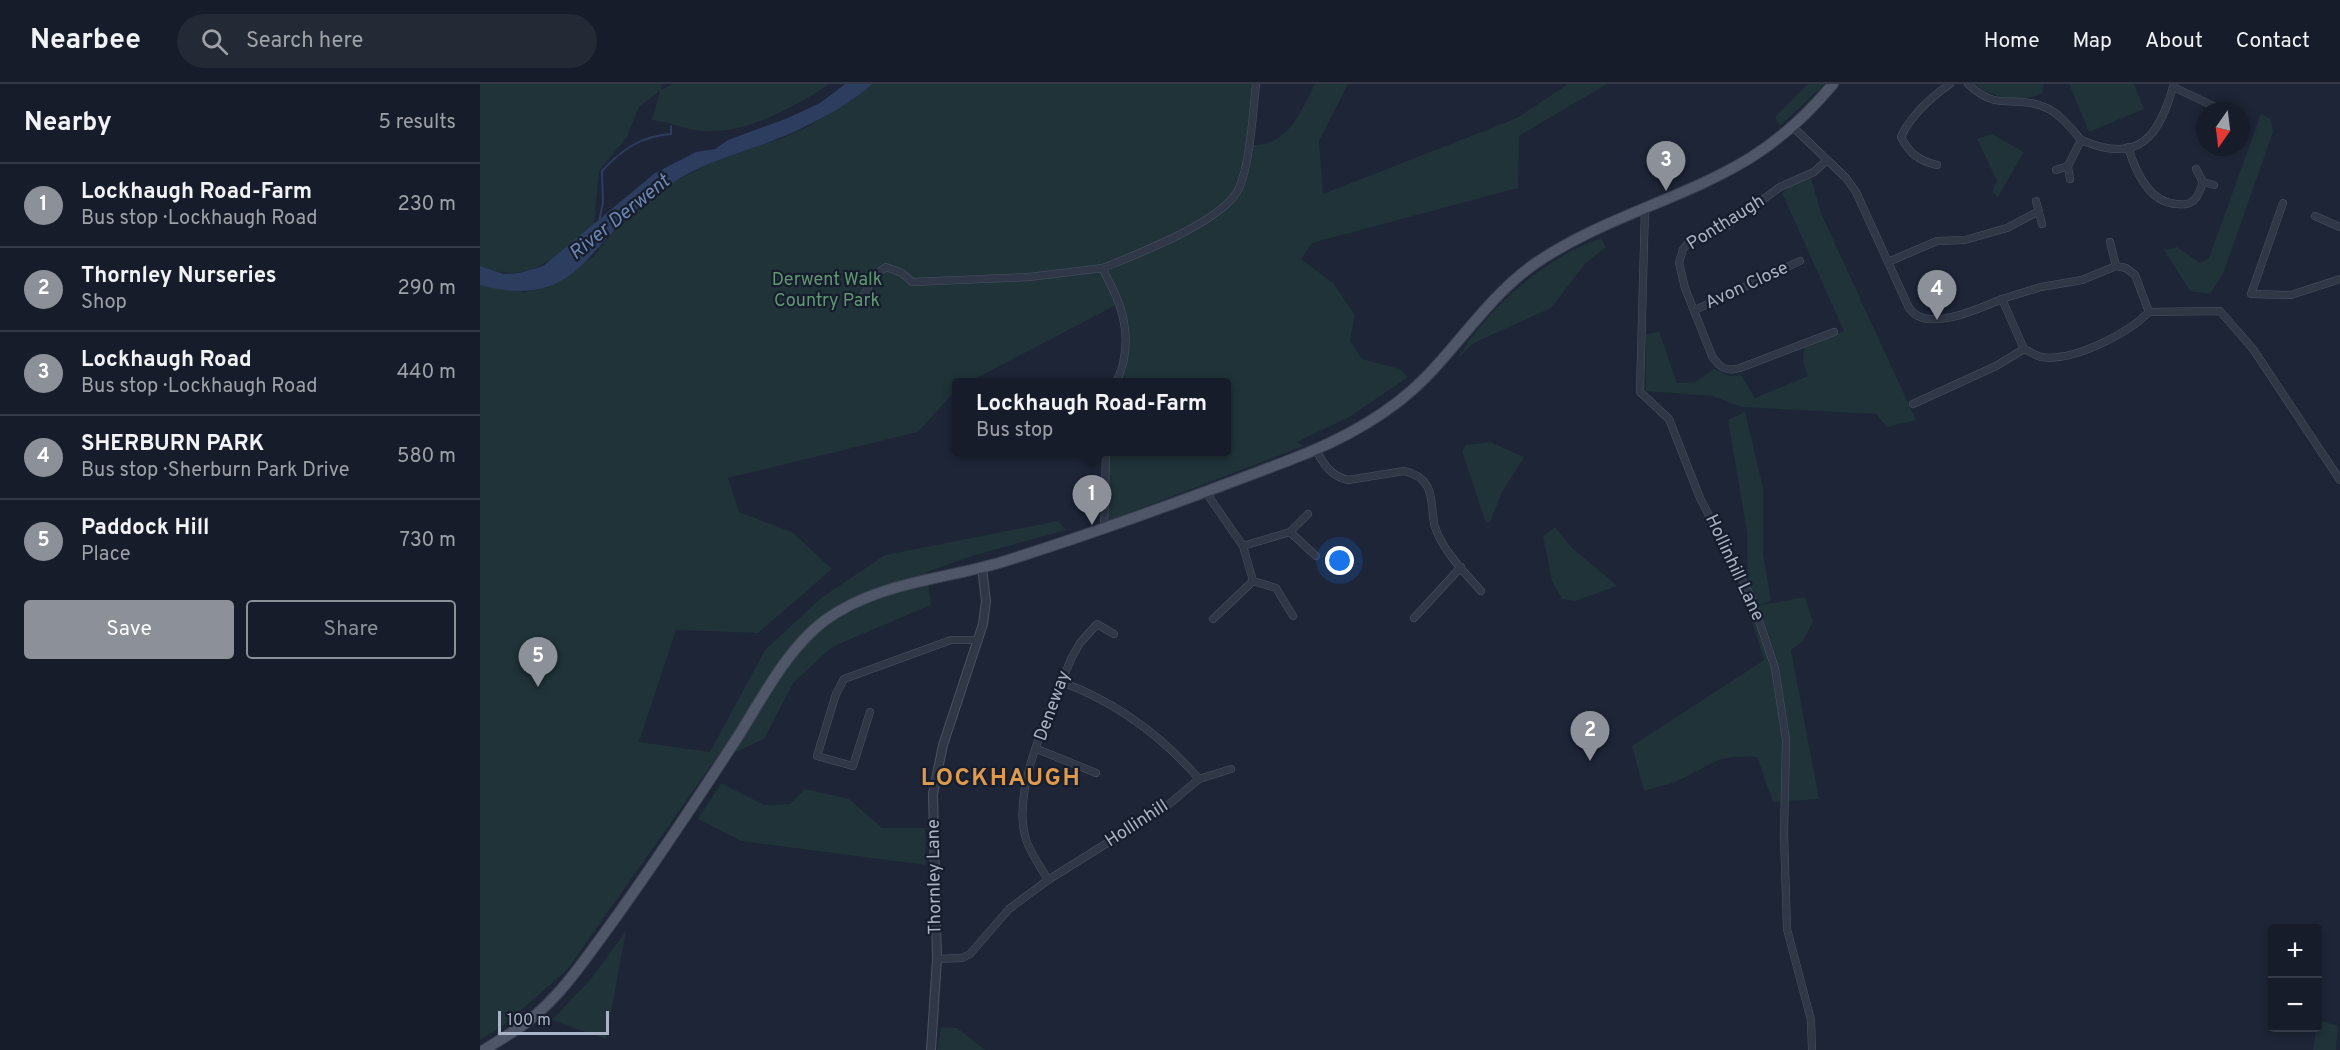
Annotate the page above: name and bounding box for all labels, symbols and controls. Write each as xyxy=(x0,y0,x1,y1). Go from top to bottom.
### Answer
search box xyxy=(177,14,597,68)
text: Nearbee xyxy=(30,23,141,59)
icon: search xyxy=(198,25,231,58)
text: Search here xyxy=(246,28,363,55)
text: Home xyxy=(1984,28,2040,55)
text: Map xyxy=(2073,28,2112,55)
text: About xyxy=(2145,28,2203,55)
text: Contact xyxy=(2236,28,2310,55)
north arrow xyxy=(2196,102,2250,156)
text: Nearby xyxy=(24,107,112,140)
text: 5 results xyxy=(379,110,456,136)
pin: 3 xyxy=(1646,141,1686,191)
water label: River Derwent xyxy=(564,169,677,267)
text: Lockhaugh Road-Farm xyxy=(81,179,312,206)
street label: Ponthaugh xyxy=(1683,190,1769,256)
text: 1 xyxy=(40,192,48,218)
text: 230 m xyxy=(397,192,456,218)
text: Bus stop · Lockhaugh Road xyxy=(81,206,318,232)
street label: Avon Close xyxy=(1702,257,1792,315)
text: Thornley Nurseries xyxy=(81,263,277,290)
park label: Derwent Walk Country Park xyxy=(772,269,882,313)
pin: 4 xyxy=(1918,270,1956,320)
text: 2 xyxy=(37,276,50,302)
text: 290 m xyxy=(398,276,456,302)
text: Shop xyxy=(81,290,127,316)
text: Lockhaugh Road xyxy=(81,347,252,374)
text: 3 xyxy=(38,360,50,386)
text: 440 m xyxy=(397,360,456,386)
text: Bus stop · Lockhaugh Road xyxy=(81,374,318,400)
popup xyxy=(952,378,1231,456)
text: Lockhaugh Road-Farm xyxy=(976,391,1207,418)
text: Bus stop xyxy=(976,418,1053,444)
text: SHERBURN PARK xyxy=(81,431,264,458)
text: 4 xyxy=(37,444,50,470)
text: 580 m xyxy=(397,444,456,470)
text: Bus stop · Sherburn Park Drive xyxy=(81,458,350,484)
pin: 1 xyxy=(1072,476,1112,525)
street label: Hollinhill Lane xyxy=(1699,511,1769,625)
text: Paddock Hill xyxy=(81,515,210,542)
text: 5 xyxy=(37,528,50,554)
text: 730 m xyxy=(400,528,456,554)
text: Place xyxy=(81,542,131,568)
your location xyxy=(1325,546,1354,575)
button: Save xyxy=(24,600,234,659)
button: Share xyxy=(246,600,456,659)
pin: 5 xyxy=(518,638,558,687)
street label: Deneway xyxy=(1030,668,1076,744)
pin: 2 xyxy=(1570,712,1610,761)
district label: LOCKHAUGH xyxy=(921,764,1081,794)
street label: Hollinhill xyxy=(1101,795,1173,853)
street label: Thornley Lane xyxy=(922,819,948,935)
map controls xyxy=(2268,924,2322,1032)
button: + xyxy=(2268,924,2322,978)
button: − xyxy=(2268,978,2322,1032)
scale bar xyxy=(498,1008,609,1036)
text: 100 m xyxy=(507,1011,551,1031)

